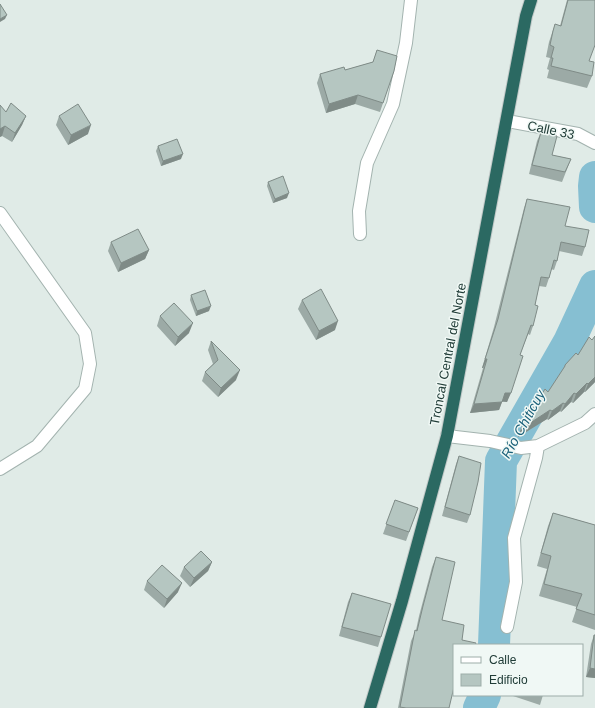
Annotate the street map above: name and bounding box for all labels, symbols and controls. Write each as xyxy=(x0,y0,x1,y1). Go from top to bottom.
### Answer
street label: Calle 33 xyxy=(526,118,576,142)
street label: Troncal Central del Norte xyxy=(427,282,469,426)
water label: Río Chiticuy xyxy=(498,386,549,461)
legend xyxy=(453,644,583,696)
text: Calle xyxy=(489,653,517,667)
text: Edificio xyxy=(489,673,528,687)

